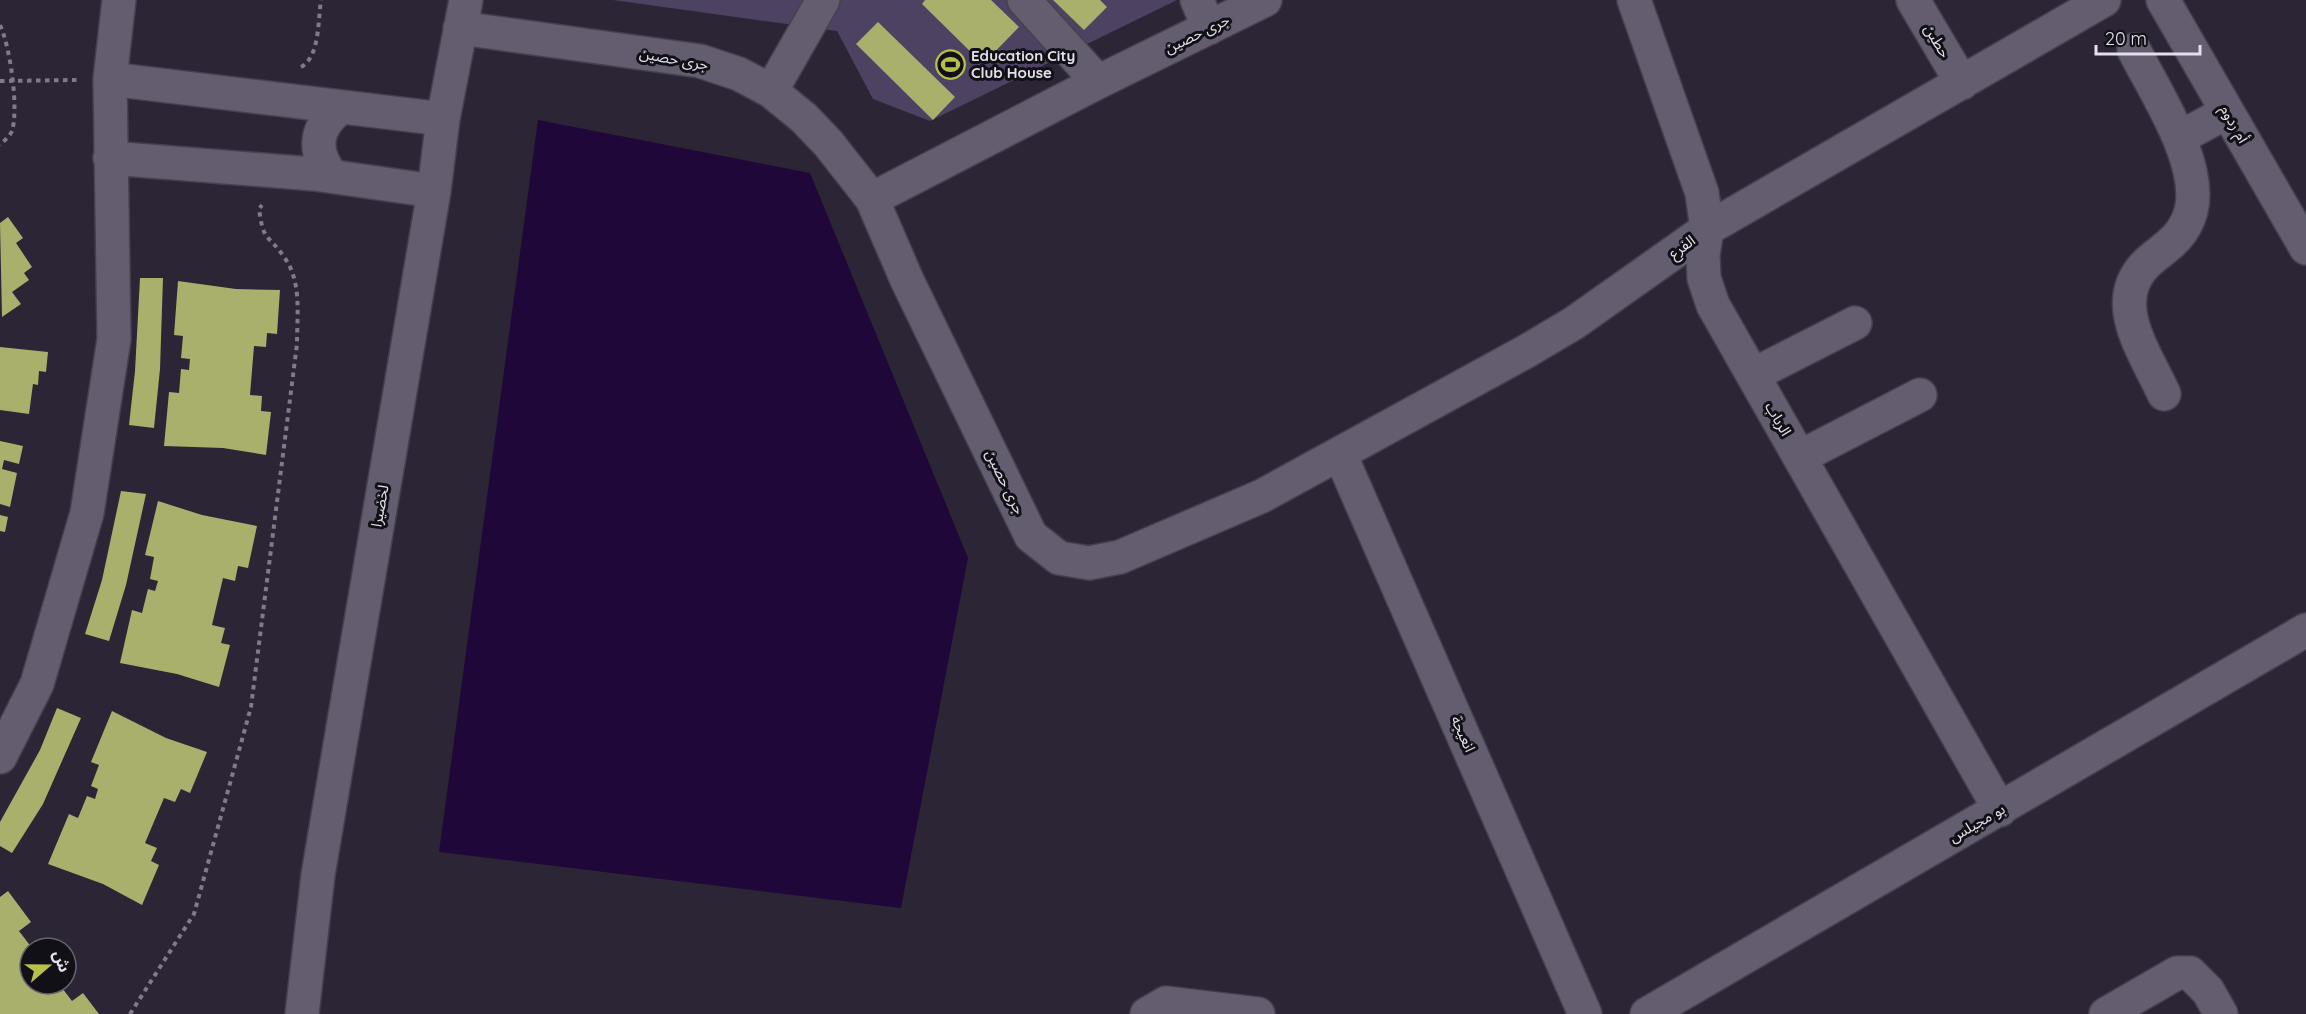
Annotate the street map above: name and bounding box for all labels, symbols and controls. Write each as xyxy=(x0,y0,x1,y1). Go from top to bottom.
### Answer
street label: جرى حصين xyxy=(1161,10,1232,57)
scale bar xyxy=(2096,18,2200,56)
street label: حطين xyxy=(1920,20,1955,61)
text: 20 m xyxy=(2105,27,2147,50)
street label: جرى حصين xyxy=(638,43,710,74)
place label: Education City Club House xyxy=(971,46,1075,82)
sports icon: Education City Club House xyxy=(934,49,966,81)
street label: أم ردوم xyxy=(2214,101,2253,147)
street label: الفرع xyxy=(1665,231,1701,265)
street label: الرباب xyxy=(1761,398,1796,439)
street label: جرى حصين xyxy=(982,446,1029,517)
street label: لخضيرا xyxy=(366,483,393,528)
street label: انعيجة xyxy=(1447,713,1480,755)
street label: بو مجيلس xyxy=(1945,799,2008,846)
north arrow xyxy=(18,936,78,996)
text: ش xyxy=(49,947,75,975)

